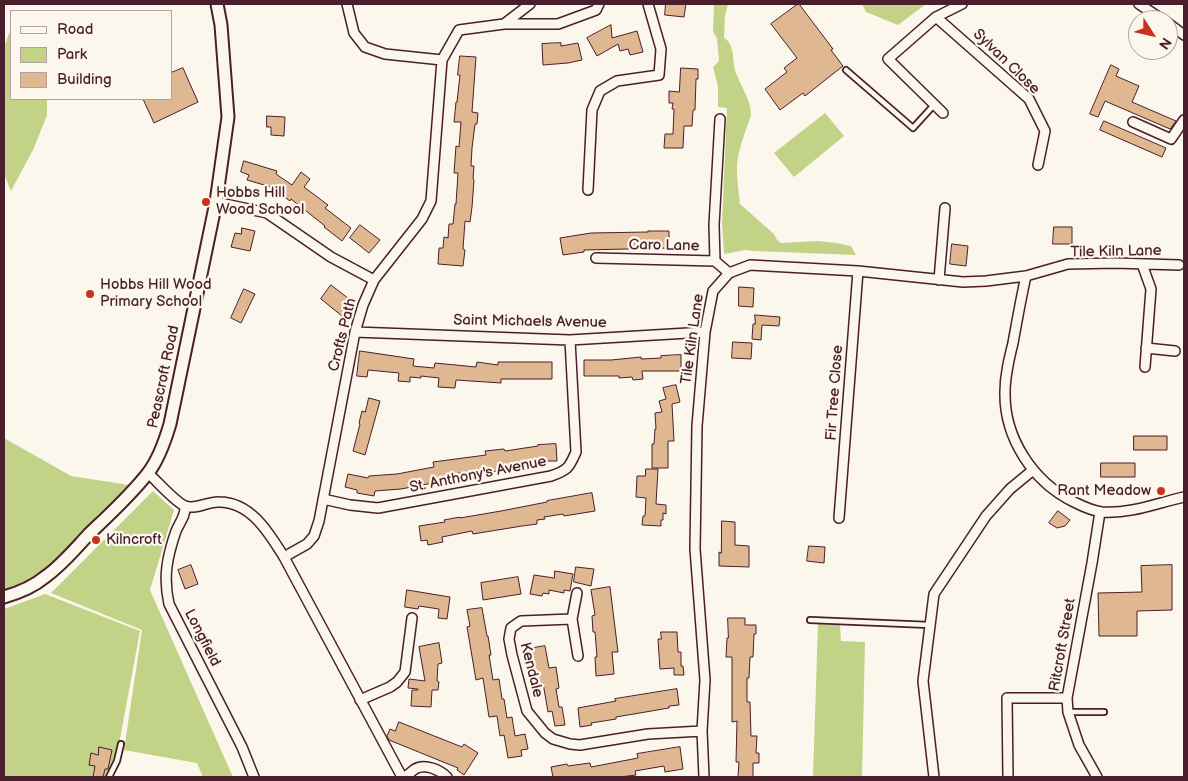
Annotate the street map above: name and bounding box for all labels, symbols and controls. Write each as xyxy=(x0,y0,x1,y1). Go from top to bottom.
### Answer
legend xyxy=(10,10,172,100)
north arrow xyxy=(1128,10,1178,60)
text: Road xyxy=(57,20,93,39)
street label: Sylvan Close xyxy=(969,26,1043,98)
text: N xyxy=(1155,34,1175,52)
text: Park xyxy=(57,45,87,64)
text: Building xyxy=(57,70,112,89)
place label: Hobbs Hill Wood School xyxy=(216,184,304,219)
marker: Hobbs Hill Wood School xyxy=(200,196,212,208)
street label: Caro Lane xyxy=(628,236,700,256)
street label: Tile Kiln Lane xyxy=(1070,242,1162,262)
place label: Hobbs Hill Wood Primary School xyxy=(100,276,212,311)
marker: Hobbs Hill Wood Primary School xyxy=(84,288,96,300)
street label: Tile Kiln Lane xyxy=(678,293,708,385)
street label: Crofts Path xyxy=(325,296,361,374)
street label: Saint Michaels Avenue xyxy=(453,312,607,332)
street label: Peascroft Road xyxy=(144,324,184,430)
street label: Fir Tree Close xyxy=(823,345,847,441)
street label: St. Anthony's Avenue xyxy=(408,453,548,497)
place label: Rant Meadow xyxy=(1057,482,1151,500)
marker: Rant Meadow xyxy=(1155,485,1167,497)
place label: Kilncroft xyxy=(106,531,162,549)
marker: Kilncroft xyxy=(90,534,102,546)
street label: Ritcroft Street xyxy=(1046,597,1080,693)
street label: Longfield xyxy=(180,606,224,670)
street label: Kendale xyxy=(515,641,547,699)

